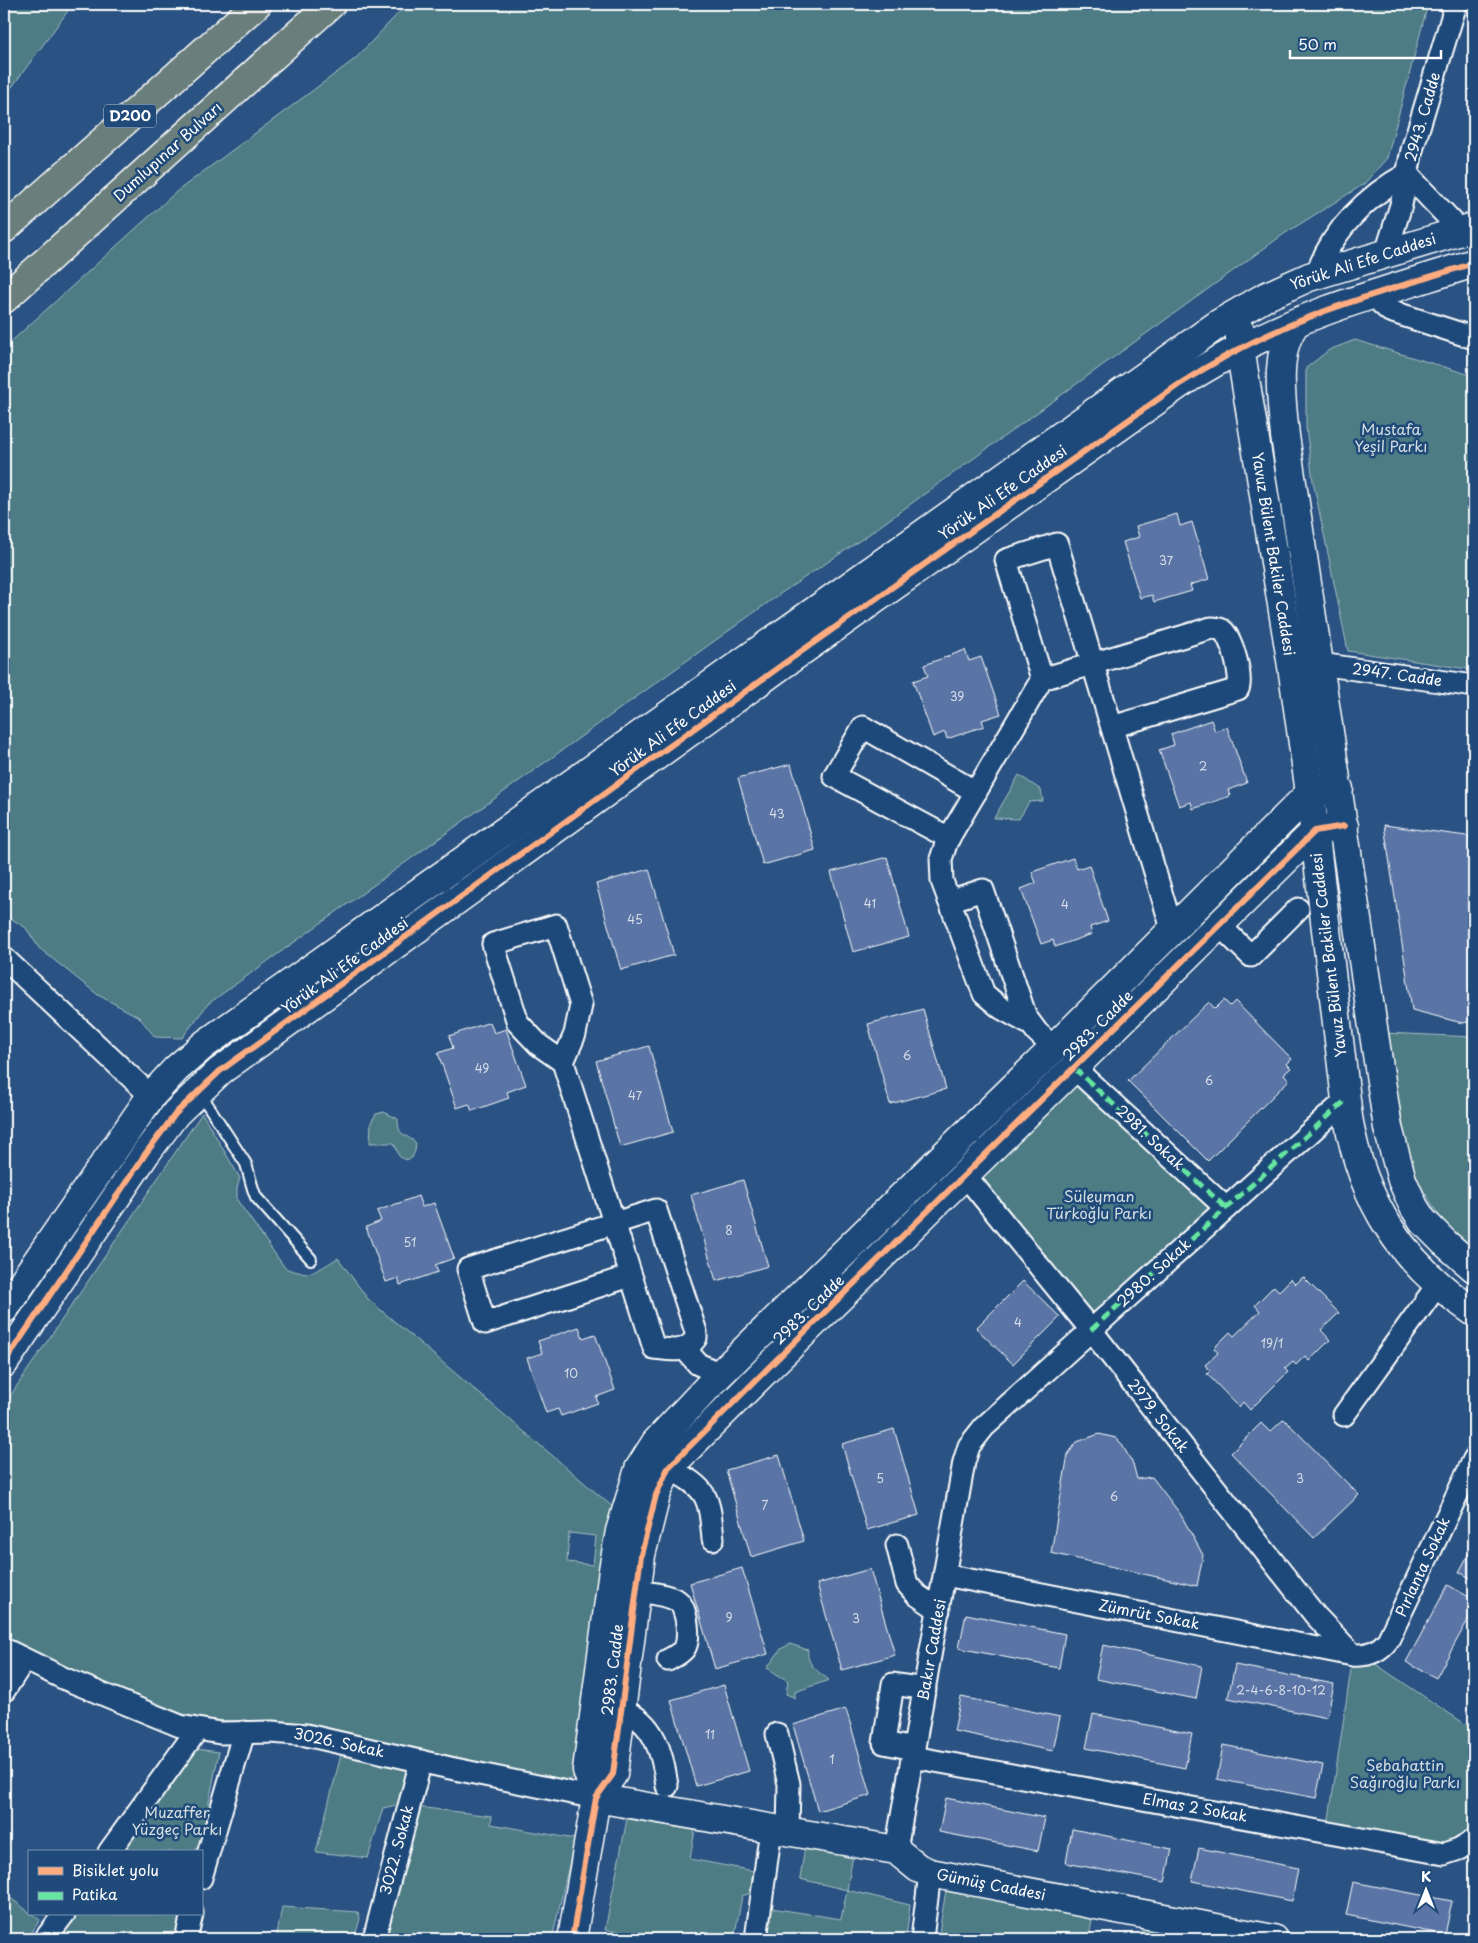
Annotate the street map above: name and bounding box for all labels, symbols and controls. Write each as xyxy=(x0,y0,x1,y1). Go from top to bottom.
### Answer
scale bar xyxy=(1290,28,1442,60)
text: 50 m xyxy=(1298,32,1337,55)
street label: 2943. Cadde xyxy=(1398,69,1445,164)
street label: Dumlupınar Bulvarı xyxy=(107,96,227,206)
road number: D200 xyxy=(104,104,156,128)
street label: Yörük Ali Efe Caddesi xyxy=(1287,226,1438,295)
park label: Mustafa Yeşil Parkı xyxy=(1355,417,1427,457)
street label: Yörük Ali Efe Caddesi xyxy=(933,439,1071,545)
street label: Yavuz Bülent Bakiler Caddesi xyxy=(1247,450,1302,657)
house number: 37 xyxy=(1159,551,1174,569)
street label: 2947. Cadde xyxy=(1351,656,1444,691)
street label: Yörük Ali Efe Caddesi xyxy=(604,674,740,782)
house number: 39 xyxy=(950,687,964,705)
house number: 2 xyxy=(1199,757,1207,775)
house number: 43 xyxy=(769,804,785,822)
street label: Yavuz Bülent Bakiler Caddesi xyxy=(1304,852,1351,1059)
house number: 41 xyxy=(864,894,876,912)
house number: 4 xyxy=(1061,895,1069,913)
house number: 45 xyxy=(627,910,643,928)
street label: Yörük Ali Efe Caddesi xyxy=(276,911,412,1019)
street label: 2983. Cadde xyxy=(1056,984,1138,1066)
house number: 6 xyxy=(903,1046,911,1064)
house number: 49 xyxy=(475,1059,489,1077)
house number: 6 xyxy=(1205,1071,1213,1089)
house number: 47 xyxy=(628,1086,643,1104)
street label: 2981. Sokak xyxy=(1111,1099,1191,1175)
park label: Süleyman Türkoğlu Parkı xyxy=(1046,1184,1152,1224)
house number: 8 xyxy=(725,1221,733,1239)
street label: 2980. Sokak xyxy=(1111,1232,1196,1312)
house number: 51 xyxy=(404,1233,416,1251)
street label: 2983. Cadde xyxy=(767,1269,849,1349)
house number: 4 xyxy=(1014,1313,1022,1331)
house number: 19/1 xyxy=(1261,1334,1283,1352)
house number: 10 xyxy=(564,1364,578,1382)
street label: 2979. Sokak xyxy=(1123,1373,1196,1457)
house number: 5 xyxy=(876,1469,884,1487)
house number: 3 xyxy=(1296,1469,1304,1487)
house number: 6 xyxy=(1110,1487,1118,1505)
house number: 7 xyxy=(762,1496,769,1514)
street label: Pırlanta Sokak xyxy=(1388,1512,1455,1620)
street label: Zümrüt Sokak xyxy=(1097,1592,1202,1635)
street label: Bakır Caddesi xyxy=(910,1597,951,1702)
house number: 9 xyxy=(725,1608,733,1626)
house number: 3 xyxy=(852,1609,860,1627)
street label: 2983. Cadde xyxy=(594,1623,629,1717)
house number: 2-4-6-8-10-12 xyxy=(1236,1681,1326,1699)
street label: 3026. Sokak xyxy=(292,1721,387,1762)
house number: 11 xyxy=(705,1725,715,1743)
house number: 1 xyxy=(829,1750,835,1768)
park label: Sebahattin Sağıroğlu Parkı xyxy=(1350,1753,1460,1793)
street label: Elmas 2 Sokak xyxy=(1141,1786,1250,1827)
park label: Muzaffer Yüzgeç Parkı xyxy=(132,1800,222,1840)
street label: 3022. Sokak xyxy=(372,1802,419,1897)
legend xyxy=(28,1850,202,1916)
text: Bisiklet yolu xyxy=(72,1858,159,1881)
street label: Gümüş Caddesi xyxy=(935,1862,1048,1905)
north arrow xyxy=(1400,1866,1450,1916)
text: K xyxy=(1421,1866,1431,1887)
text: Patika xyxy=(72,1882,118,1905)

